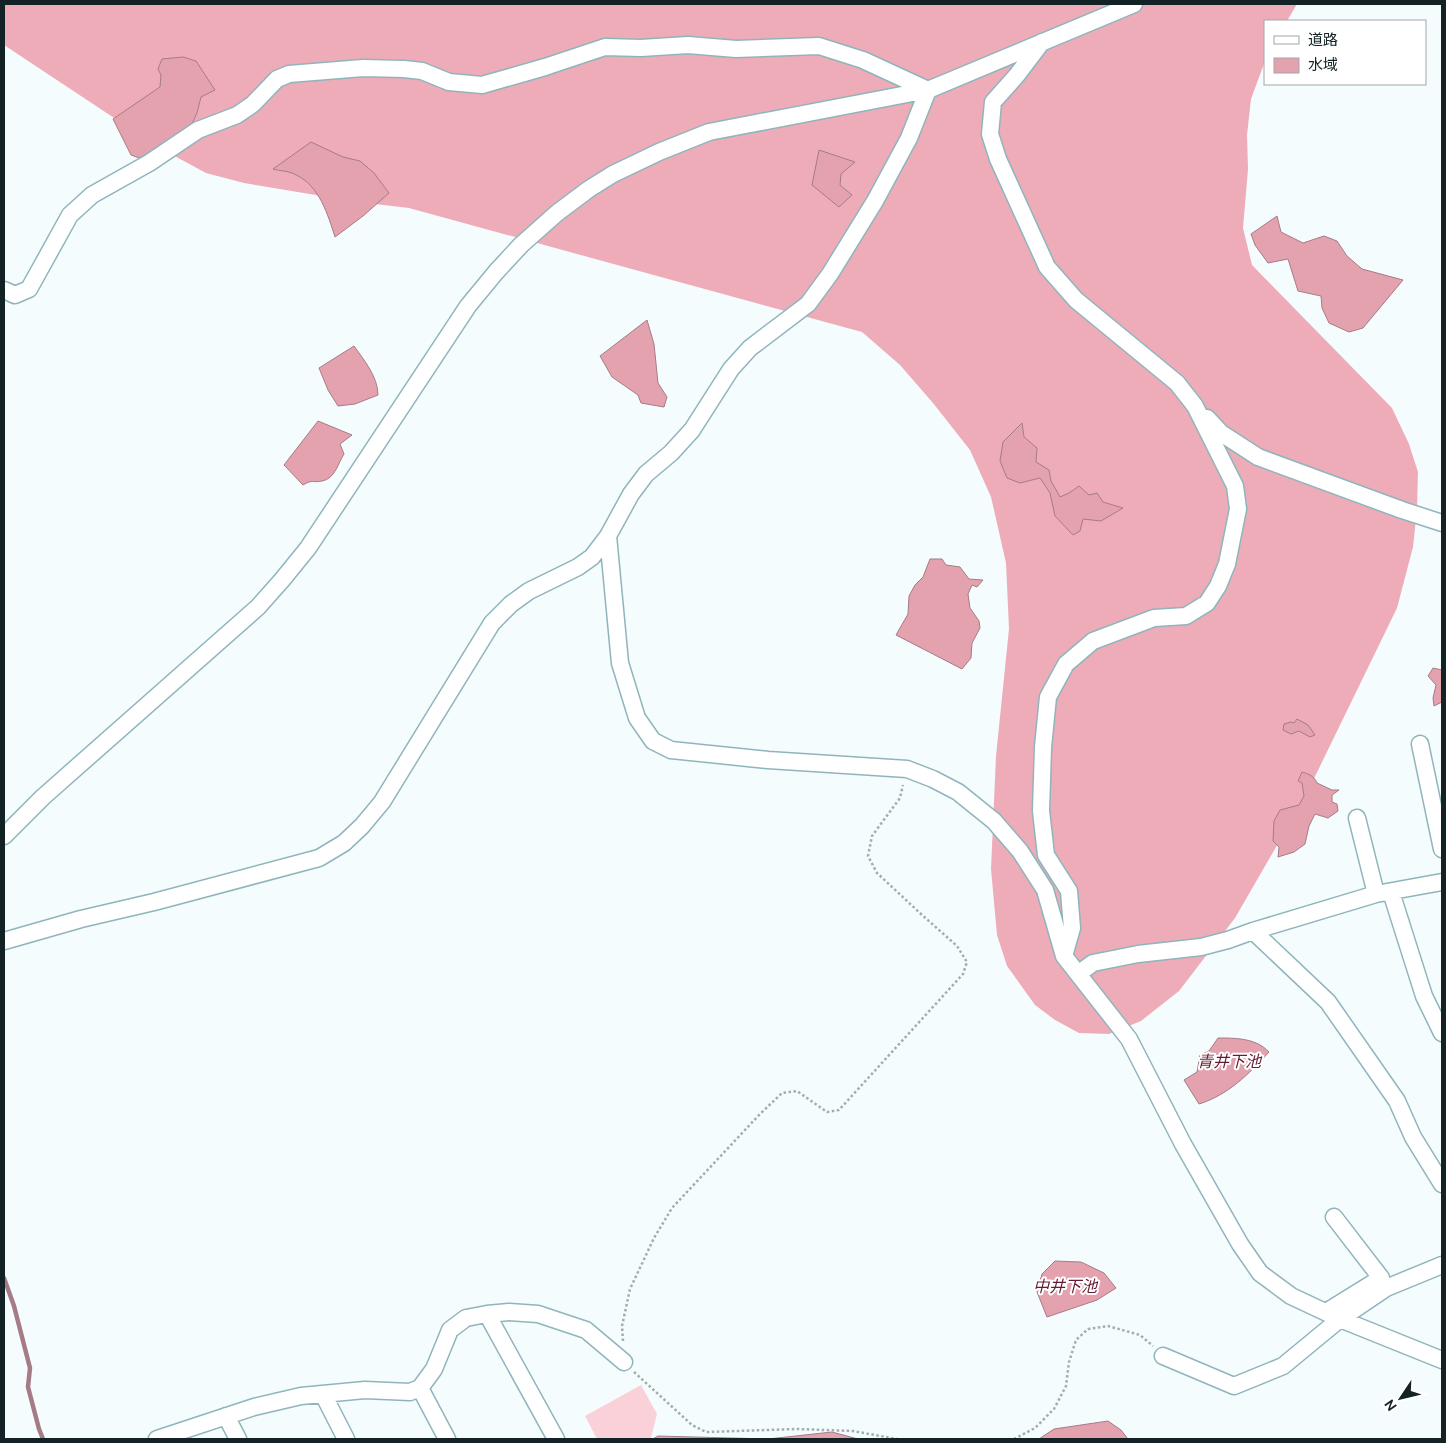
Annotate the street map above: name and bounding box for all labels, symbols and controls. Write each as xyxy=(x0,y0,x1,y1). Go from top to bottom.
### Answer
legend xyxy=(1264,20,1426,85)
text: 道路 xyxy=(1308,31,1338,48)
text: 水域 xyxy=(1308,56,1338,73)
water label: 青井下池 xyxy=(1197,1052,1263,1070)
water label: 中井下池 xyxy=(1033,1277,1099,1295)
north arrow xyxy=(1376,1373,1426,1423)
text: N xyxy=(1381,1397,1400,1414)

